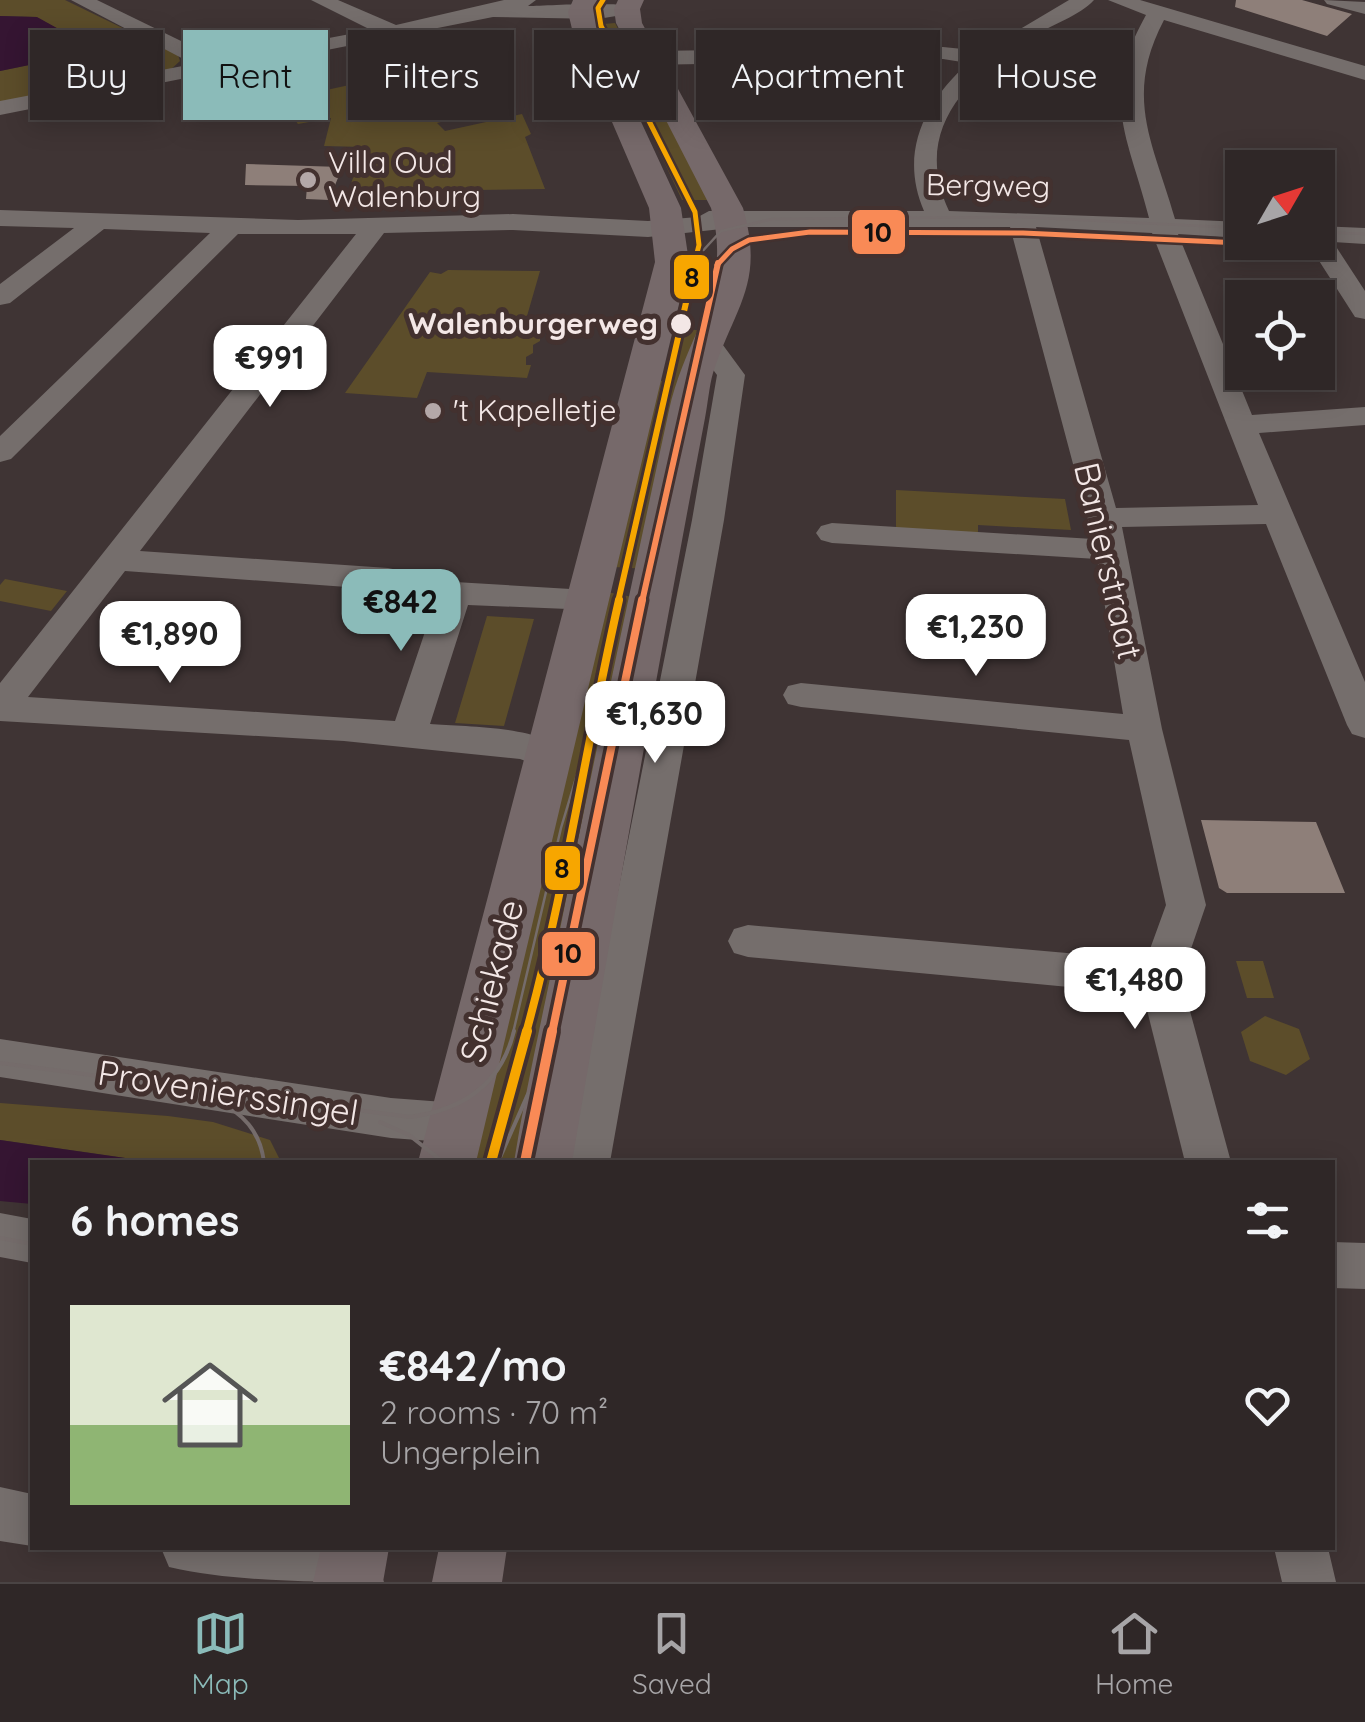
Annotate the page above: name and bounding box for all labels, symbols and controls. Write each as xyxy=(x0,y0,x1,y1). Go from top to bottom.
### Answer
chip: Buy xyxy=(30,30,163,120)
chip: Rent xyxy=(183,30,328,120)
chip: Filters xyxy=(348,30,514,120)
chip: New xyxy=(534,30,676,120)
chip: Apartment xyxy=(696,30,940,120)
chip: House xyxy=(960,30,1133,120)
place label: Villa Oud Walenburg xyxy=(328,143,481,215)
north arrow xyxy=(1225,150,1335,260)
map controls xyxy=(1225,150,1335,390)
street label: Bergweg xyxy=(926,165,1051,205)
marker: Villa Oud Walenburg xyxy=(297,169,319,191)
line badge: 10 xyxy=(850,208,907,256)
text: 10 xyxy=(864,214,892,249)
line badge: 8 xyxy=(672,253,711,301)
text: 8 xyxy=(684,259,700,294)
button: locate xyxy=(1225,280,1335,390)
place label: Walenburgerweg xyxy=(408,304,658,342)
marker: Walenburgerweg xyxy=(668,311,694,337)
pin: €991 xyxy=(211,325,329,410)
text: €991 xyxy=(236,337,304,377)
place label: 't Kapelletje xyxy=(453,391,616,429)
marker: 't Kapelletje xyxy=(422,400,444,422)
street label: Banierstraat xyxy=(1065,458,1153,664)
pin: €842 xyxy=(342,569,460,654)
text: €842 xyxy=(364,581,438,621)
pin: €1,230 xyxy=(895,594,1057,679)
pin: €1,890 xyxy=(89,601,251,686)
text: €1,230 xyxy=(928,606,1024,646)
text: €1,890 xyxy=(122,613,218,653)
pin: €1,630 xyxy=(574,681,736,766)
text: €1,630 xyxy=(607,693,703,733)
line badge: 8 xyxy=(543,844,582,892)
text: 8 xyxy=(554,850,570,885)
street label: Schiekade xyxy=(450,895,532,1066)
line badge: 10 xyxy=(540,930,597,978)
text: 10 xyxy=(554,935,582,970)
pin: €1,480 xyxy=(1054,947,1216,1032)
text: €1,480 xyxy=(1086,959,1184,999)
street label: Provenierssingel xyxy=(95,1050,362,1134)
icon: filters xyxy=(1240,1193,1295,1248)
text: 6 homes xyxy=(70,1194,240,1247)
text: €842/mo xyxy=(380,1339,567,1392)
icon: home xyxy=(150,1345,270,1465)
icon: heart xyxy=(1240,1378,1295,1433)
text: 2 rooms · 70 m² xyxy=(380,1392,608,1432)
text: Ungerplein xyxy=(380,1432,541,1472)
tab: Map xyxy=(192,1606,249,1701)
tab: Saved xyxy=(632,1606,712,1701)
tab: Home xyxy=(1095,1606,1173,1701)

